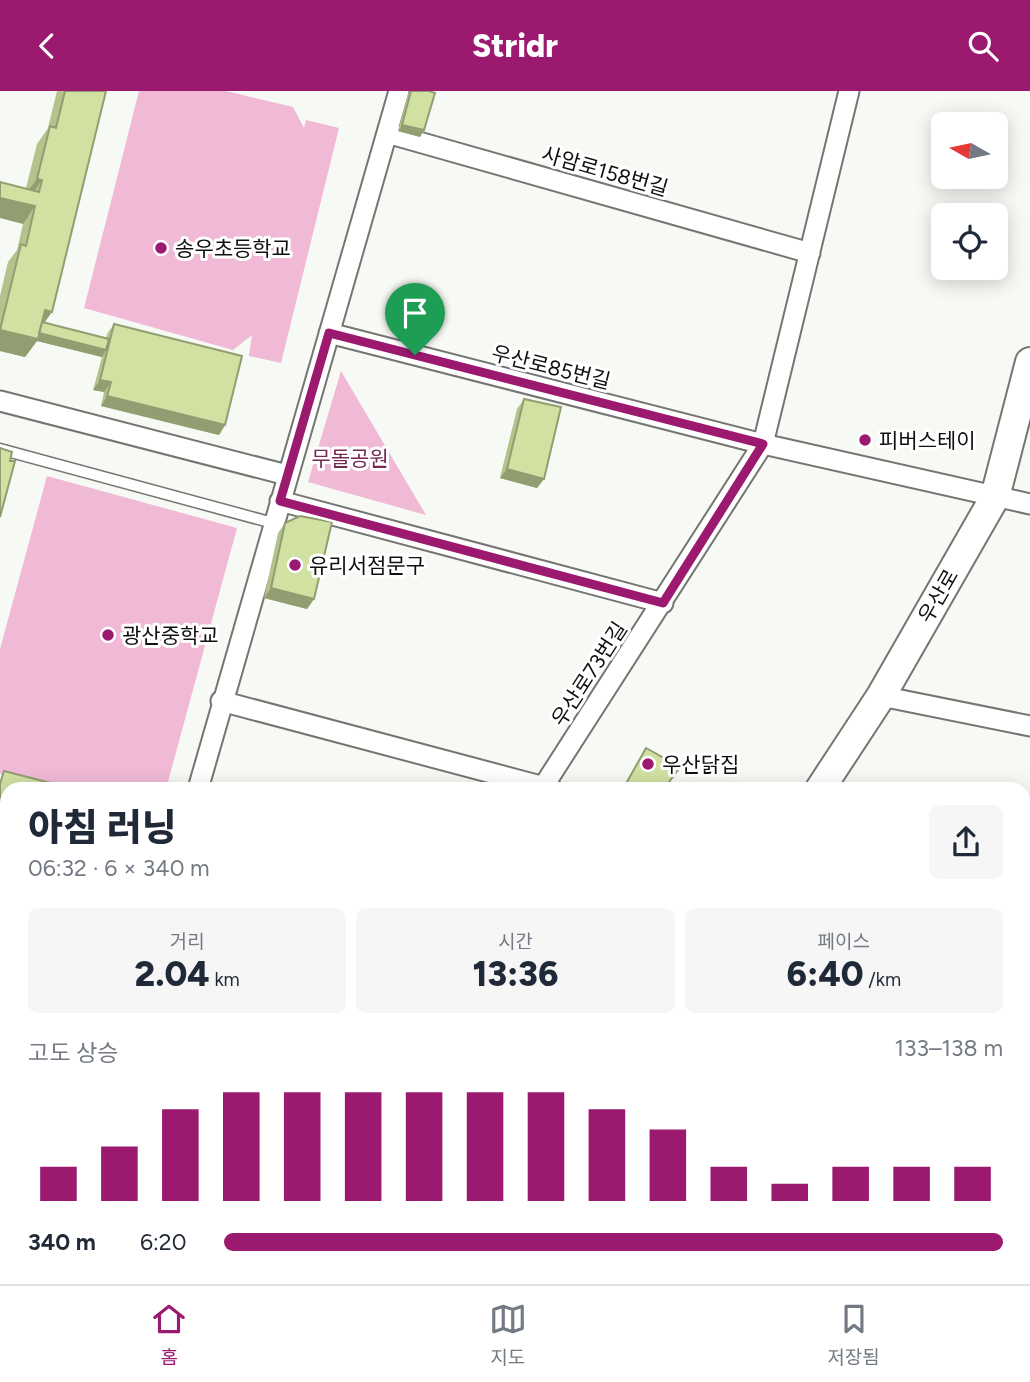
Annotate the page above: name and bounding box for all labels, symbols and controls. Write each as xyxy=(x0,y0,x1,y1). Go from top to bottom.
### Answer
icon: back xyxy=(28,27,66,65)
text: Stridr xyxy=(472,27,558,65)
icon: search xyxy=(964,27,1002,65)
north arrow xyxy=(931,112,1008,189)
map controls xyxy=(931,112,1008,280)
street label: 사암로158번길 xyxy=(539,141,671,201)
button: locate xyxy=(931,203,1008,280)
place label: 송우초등학교 xyxy=(175,236,291,261)
marker: 송우초등학교 xyxy=(153,240,169,256)
pin xyxy=(385,283,445,355)
icon: arrive xyxy=(396,294,434,332)
street label: 우산로85번길 xyxy=(489,340,613,394)
place label: 피버스테이 xyxy=(879,428,976,453)
marker: 피버스테이 xyxy=(857,432,873,448)
park label: 무돌공원 xyxy=(311,446,389,471)
place label: 유리서점문구 xyxy=(309,553,425,578)
marker: 유리서점문구 xyxy=(287,557,303,573)
street label: 우산로 xyxy=(913,565,963,627)
street label: 우산로73번길 xyxy=(546,617,632,731)
place label: 광산중학교 xyxy=(122,623,219,648)
marker: 광산중학교 xyxy=(100,627,116,643)
place label: 우산닭집 xyxy=(662,752,739,777)
marker: 우산닭집 xyxy=(640,756,656,772)
text: 아침 러닝 xyxy=(28,805,177,851)
button: share xyxy=(929,805,1003,879)
text: 06:32 · 6 × 340 m xyxy=(28,854,210,882)
text: 거리 xyxy=(170,930,205,953)
text: 시간 xyxy=(498,930,533,953)
text: 페이스 xyxy=(818,930,870,953)
text: 2.04 xyxy=(135,953,210,995)
text: 13:36 xyxy=(472,953,559,995)
text: 6:40 xyxy=(787,953,864,995)
text: km xyxy=(210,968,240,991)
text: /km xyxy=(864,968,901,991)
text: 133–138 m xyxy=(894,1034,1003,1062)
text: 고도 상승 xyxy=(28,1039,118,1067)
text: 340 m xyxy=(28,1228,96,1256)
text: 6:20 xyxy=(140,1228,186,1256)
tab: 홈 xyxy=(150,1300,188,1369)
tab: 지도 xyxy=(489,1300,527,1369)
tab: 저장됨 xyxy=(827,1300,880,1369)

